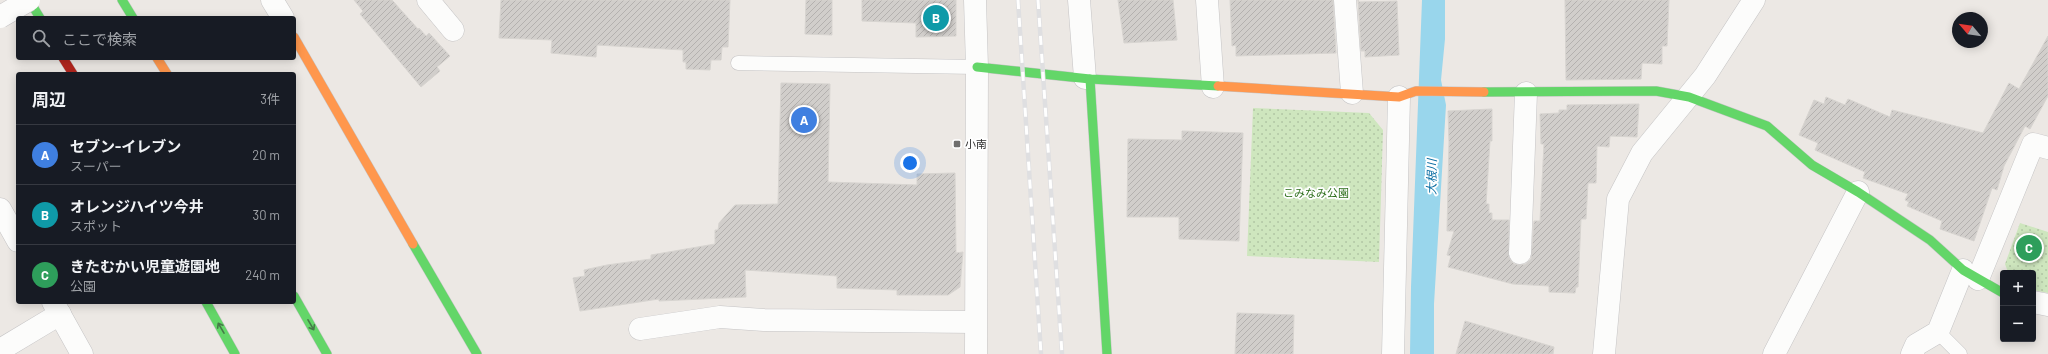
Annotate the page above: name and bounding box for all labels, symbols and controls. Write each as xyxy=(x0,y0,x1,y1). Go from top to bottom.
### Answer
pin: B xyxy=(923,3,949,33)
north arrow xyxy=(1952,12,1988,48)
search box xyxy=(16,16,296,60)
icon: search xyxy=(30,27,52,49)
text: ここで検索 xyxy=(62,30,137,48)
text: 周辺 xyxy=(32,89,66,109)
text: 3件 xyxy=(260,91,280,107)
pin: A xyxy=(791,105,817,135)
text: セブン-イレブン xyxy=(70,137,181,155)
place label: 小南 xyxy=(965,137,987,150)
marker: 小南 xyxy=(952,139,962,149)
text: A xyxy=(41,147,49,163)
text: 20 m xyxy=(252,147,280,163)
your location xyxy=(900,153,920,173)
water label: 大根川 xyxy=(1424,157,1438,195)
text: スーパー xyxy=(70,158,122,174)
park label: こみなみ公園 xyxy=(1283,186,1349,199)
text: オレンジハイツ今井 xyxy=(70,197,204,215)
text: B xyxy=(41,207,49,223)
text: 30 m xyxy=(253,207,280,223)
text: スポット xyxy=(70,218,122,234)
pin: C xyxy=(2016,233,2042,263)
text: きたむかい児童遊園地 xyxy=(70,257,220,275)
text: C xyxy=(41,267,49,283)
text: 240 m xyxy=(245,267,280,283)
map controls xyxy=(2000,270,2036,342)
button: + xyxy=(2000,270,2036,306)
text: 公園 xyxy=(70,278,96,294)
button: − xyxy=(2000,306,2036,342)
one-way arrow xyxy=(307,319,315,331)
one-way arrow xyxy=(216,322,224,334)

